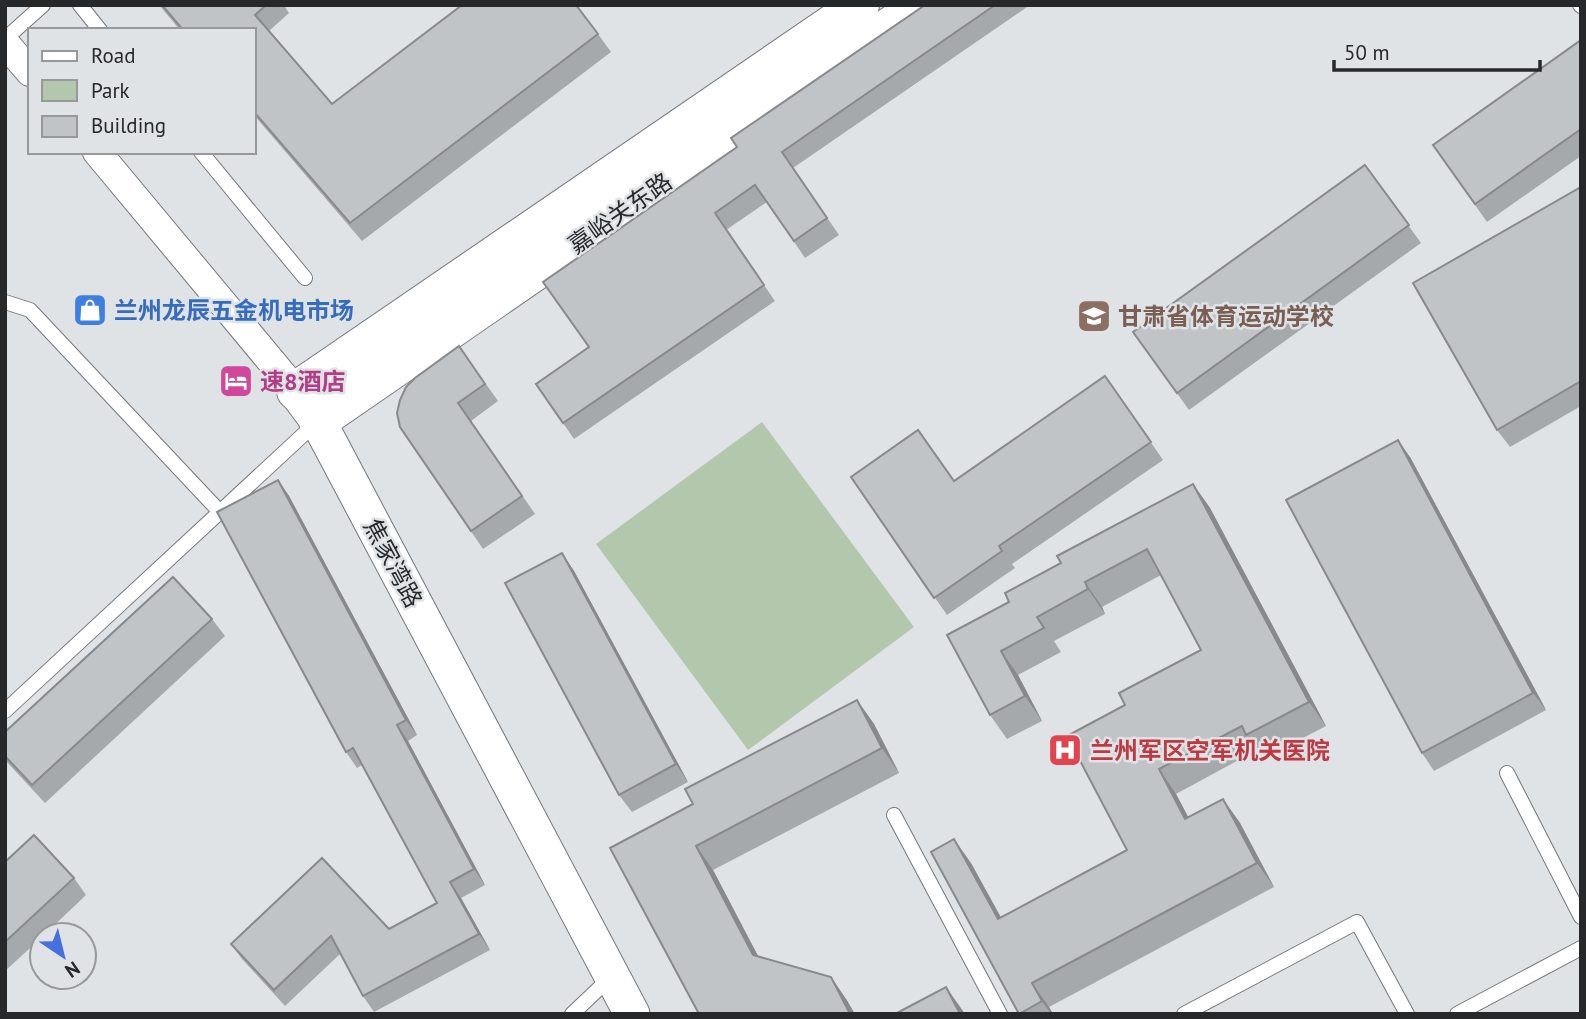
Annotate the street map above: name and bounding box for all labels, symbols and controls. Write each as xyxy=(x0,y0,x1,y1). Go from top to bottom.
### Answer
legend xyxy=(28,28,256,154)
scale bar xyxy=(1334,28,1540,72)
text: 50 m xyxy=(1344,39,1390,66)
text: Road xyxy=(91,42,135,69)
text: Park xyxy=(91,77,130,104)
text: Building xyxy=(91,112,166,139)
street label: 嘉峪关东路 xyxy=(562,166,678,260)
shop icon: 兰州龙辰五金机电市场 xyxy=(71,291,109,329)
place label: 兰州龙辰五金机电市场 xyxy=(114,295,354,326)
school or university icon: 甘肃省体育运动学校 xyxy=(1075,297,1113,335)
place label: 甘肃省体育运动学校 xyxy=(1118,301,1334,332)
hotel icon: 速8酒店 xyxy=(217,362,255,400)
place label: 速8酒店 xyxy=(260,366,346,397)
street label: 焦家湾路 xyxy=(357,513,429,613)
hospital icon: 兰州军区空军机关医院 xyxy=(1046,731,1084,769)
place label: 兰州军区空军机关医院 xyxy=(1090,735,1330,766)
north arrow xyxy=(28,921,98,991)
text: N xyxy=(61,957,85,983)

